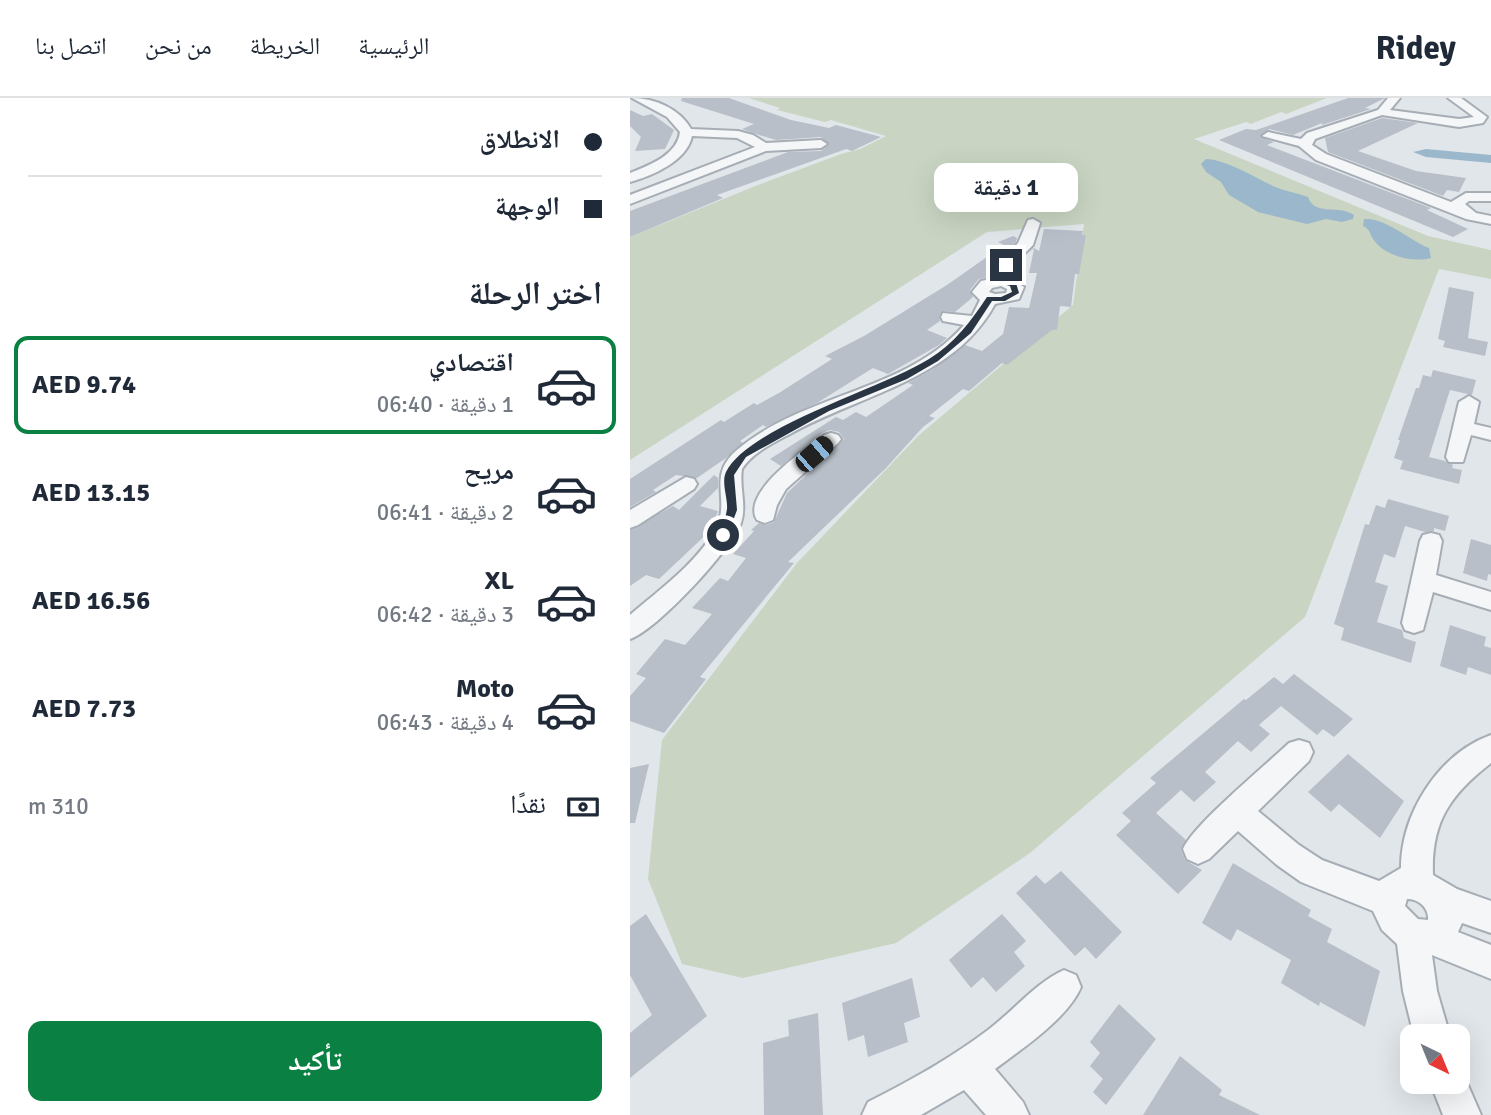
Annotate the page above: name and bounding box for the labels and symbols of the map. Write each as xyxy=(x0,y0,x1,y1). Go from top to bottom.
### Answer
callout: 1 دقيقة xyxy=(934,164,1078,212)
route end xyxy=(990,249,1022,281)
car xyxy=(792,432,837,476)
route start xyxy=(707,519,739,551)
north arrow xyxy=(1400,1024,1470,1094)

